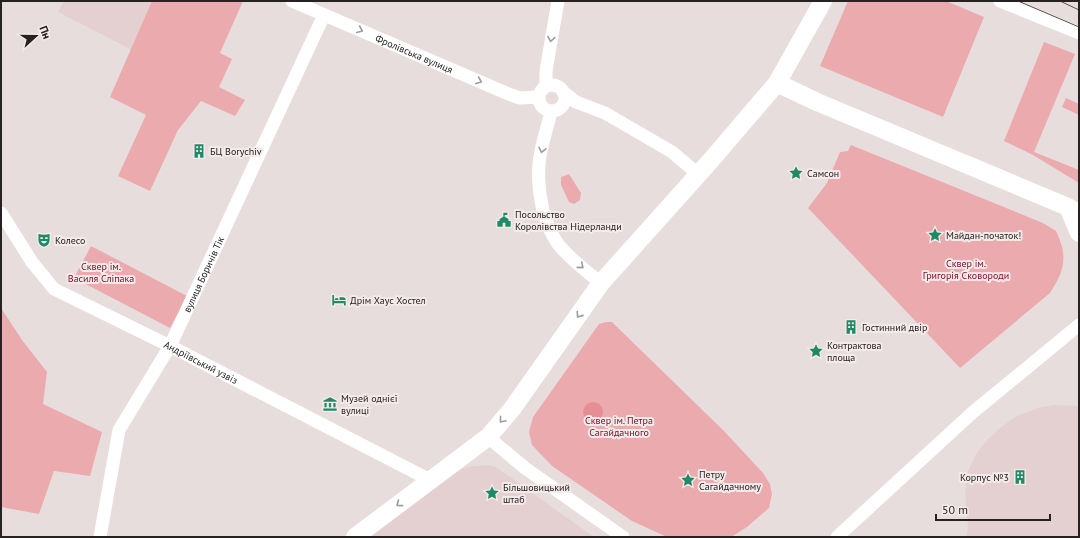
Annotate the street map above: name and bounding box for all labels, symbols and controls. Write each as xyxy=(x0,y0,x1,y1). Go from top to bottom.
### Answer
north arrow xyxy=(16,16,56,56)
text: Пн xyxy=(36,24,54,41)
one-way arrow xyxy=(355,25,363,33)
street label: Фролівська вулиця xyxy=(373,31,455,76)
one-way arrow xyxy=(547,36,556,42)
one-way arrow xyxy=(475,76,482,84)
building icon: БЦ Borychiv xyxy=(191,143,207,159)
place label: БЦ Borychiv xyxy=(210,145,262,158)
one-way arrow xyxy=(539,147,547,153)
place icon: Самсон xyxy=(788,165,804,181)
place label: Самсон xyxy=(807,167,839,180)
place label: Посольство Королівства Нідерланди xyxy=(515,208,622,233)
public building icon: Посольство Королівства Нідерланди xyxy=(496,212,512,228)
place icon: Майдан-початок! xyxy=(927,227,943,243)
place label: Майдан-початок! xyxy=(946,229,1021,242)
theatre icon: Колесо xyxy=(36,232,52,248)
place label: Колесо xyxy=(55,234,85,247)
street label: вулиця Боричів Тік xyxy=(180,234,227,314)
park label: Сквер ім. Григорія Сковороди xyxy=(923,257,1009,282)
park label: Сквер ім. Василя Сліпака xyxy=(68,260,134,285)
one-way arrow xyxy=(576,262,583,269)
hotel icon: Дрім Хаус Хостел xyxy=(331,292,347,308)
place label: Дрім Хаус Хостел xyxy=(350,294,425,307)
one-way arrow xyxy=(576,311,584,318)
building icon: Гостинний двір xyxy=(843,319,859,335)
place label: Гостинний двір xyxy=(862,321,927,334)
street label: Андріївський узвіз xyxy=(162,338,240,386)
place label: Контрактова площа xyxy=(827,339,882,364)
place icon: Контрактова площа xyxy=(808,343,824,359)
place label: Музей однієї вулиці xyxy=(341,392,398,417)
museum icon: Музей однієї вулиці xyxy=(322,396,338,412)
park label: Сквер ім. Петра Сагайдачного xyxy=(585,414,653,439)
one-way arrow xyxy=(500,415,507,423)
place label: Петру Сагайдачному xyxy=(699,468,761,493)
building icon: Корпус №3 xyxy=(1012,469,1028,485)
place label: Корпус №3 xyxy=(960,471,1009,484)
place icon: Петру Сагайдачному xyxy=(680,472,696,488)
place label: Більшовицький штаб xyxy=(503,481,570,506)
place icon: Більшовицький штаб xyxy=(484,485,500,501)
scale bar xyxy=(936,496,1050,522)
one-way arrow xyxy=(397,499,404,506)
text: 50 m xyxy=(942,502,968,517)

